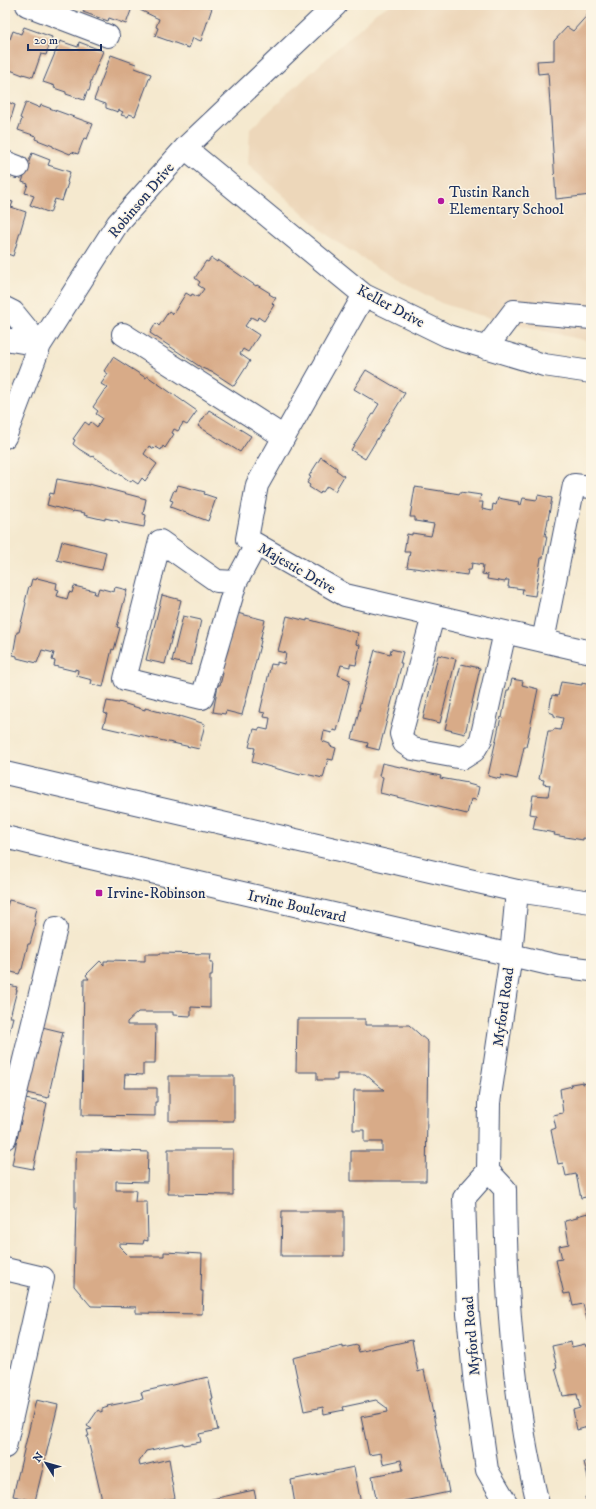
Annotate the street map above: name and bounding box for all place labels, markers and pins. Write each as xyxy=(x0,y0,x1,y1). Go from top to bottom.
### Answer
place label: Tustin Ranch Elementary School xyxy=(449,183,564,219)
marker: Tustin Ranch Elementary School xyxy=(436,196,446,206)
place label: Irvine-Robinson xyxy=(107,884,206,903)
marker: Irvine-Robinson xyxy=(94,888,104,898)

